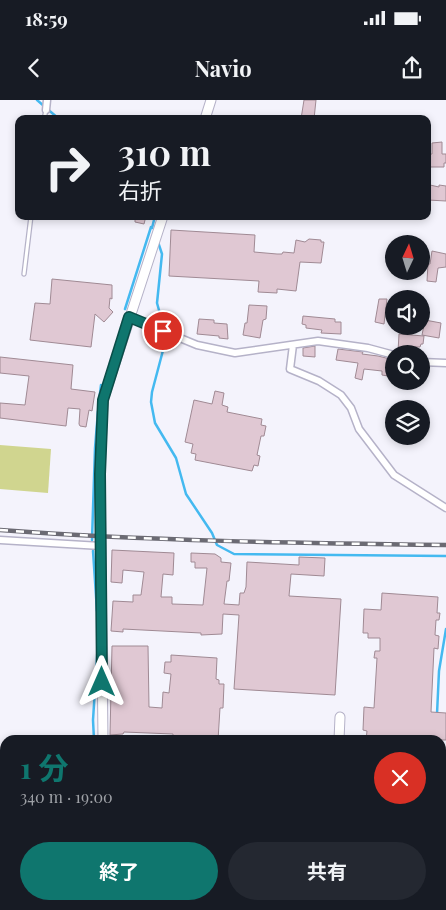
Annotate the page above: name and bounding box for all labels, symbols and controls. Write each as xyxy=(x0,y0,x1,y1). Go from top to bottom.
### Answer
text: 18:59 xyxy=(25,5,68,31)
text: Navio xyxy=(194,53,252,83)
icon: back xyxy=(20,54,48,82)
icon: share xyxy=(398,54,426,82)
text: 310 m xyxy=(118,128,211,175)
icon: right xyxy=(35,135,100,200)
text: 右折 xyxy=(118,175,162,205)
north arrow xyxy=(385,235,430,280)
map controls xyxy=(385,235,430,445)
button: sound xyxy=(385,290,430,335)
pin xyxy=(142,310,184,352)
icon: arrive xyxy=(149,317,177,345)
button: search xyxy=(385,345,430,390)
button: layers xyxy=(385,400,430,445)
position arrow xyxy=(75,655,127,707)
text: 1 分 xyxy=(20,747,68,787)
button: close xyxy=(374,752,426,804)
text: 340 m · 19:00 xyxy=(20,786,113,807)
button: 終了 xyxy=(20,842,218,900)
button: 共有 xyxy=(228,842,426,900)

